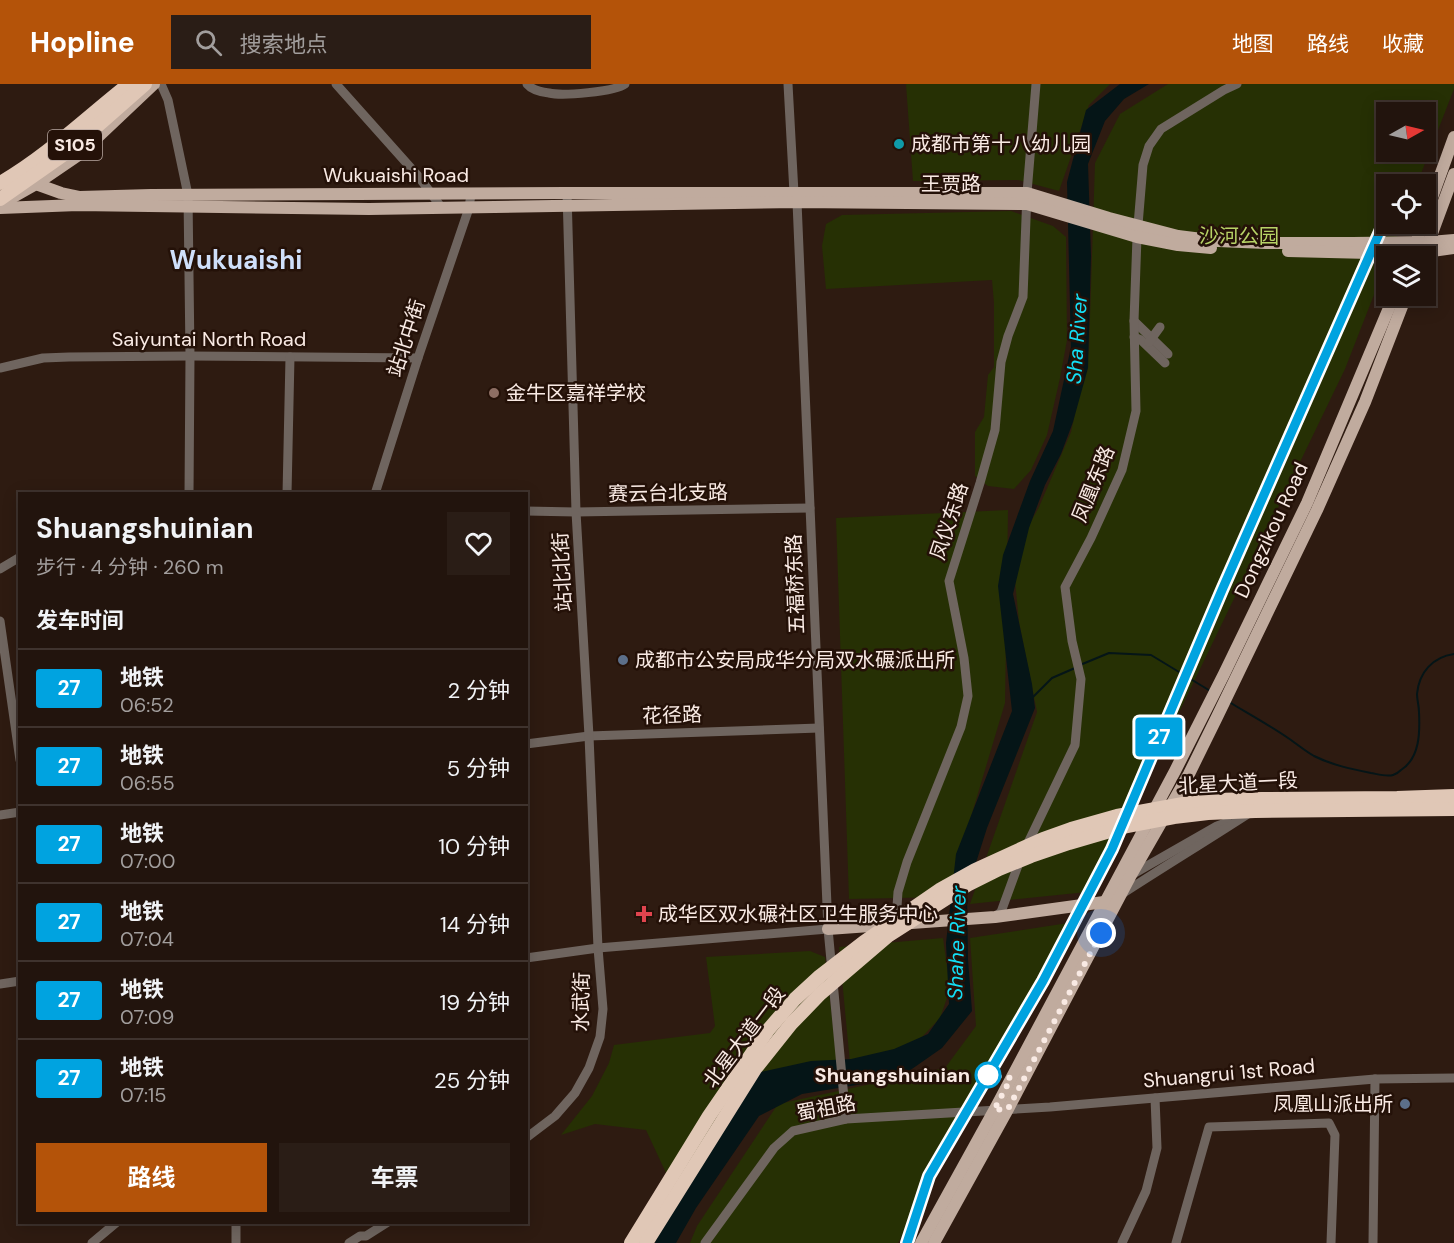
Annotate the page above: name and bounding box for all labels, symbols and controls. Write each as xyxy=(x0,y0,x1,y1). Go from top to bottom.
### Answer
search box xyxy=(171,15,591,69)
text: Hopline xyxy=(30,24,135,61)
icon: search xyxy=(192,26,225,59)
text: 搜索地点 xyxy=(240,30,328,59)
text: 地图 xyxy=(1232,30,1274,58)
text: 路线 xyxy=(1307,30,1349,58)
text: 收藏 xyxy=(1382,30,1424,58)
north arrow xyxy=(1376,102,1436,162)
map controls xyxy=(1376,102,1436,306)
road number: S105 xyxy=(48,130,102,160)
place label: 成都市第十八幼儿园 xyxy=(911,131,1091,157)
marker: 成都市第十八幼儿园 xyxy=(892,137,906,151)
street label: Wukuaishi Road xyxy=(323,162,469,188)
street label: 王贾路 xyxy=(921,171,981,197)
button: locate xyxy=(1376,174,1436,234)
park label: 沙河公园 xyxy=(1199,223,1279,249)
district label: Wukuaishi xyxy=(170,243,302,277)
button: layers xyxy=(1376,246,1436,306)
water label: Sha River xyxy=(1060,292,1094,385)
street label: 站北中街 xyxy=(381,296,431,380)
street label: Saiyuntai North Road xyxy=(112,326,306,352)
place label: 金牛区嘉祥学校 xyxy=(506,380,646,406)
marker: 金牛区嘉祥学校 xyxy=(487,386,501,400)
street label: 凤凰东路 xyxy=(1066,442,1120,526)
street label: Dongzikou Road xyxy=(1228,458,1314,602)
street label: 赛云台北支路 xyxy=(608,479,728,507)
street label: 凤仪东路 xyxy=(924,479,974,563)
text: Shuangshuinian xyxy=(36,510,254,547)
button: heart xyxy=(447,512,510,575)
street label: 站北北街 xyxy=(547,531,577,613)
street label: 五福桥东路 xyxy=(780,534,810,634)
text: 步行 · 4 分钟 · 260 m xyxy=(36,554,224,580)
text: 发车时间 xyxy=(36,606,124,635)
place label: 成都市公安局成华分局双水碾派出所 xyxy=(635,647,955,673)
marker: 成都市公安局成华分局双水碾派出所 xyxy=(616,653,630,667)
text: 地铁 xyxy=(120,663,164,692)
text: 27 xyxy=(57,674,81,702)
text: 2 分钟 xyxy=(447,676,510,705)
text: 06:52 xyxy=(120,692,174,718)
street label: 花径路 xyxy=(642,701,702,729)
line badge: 27 xyxy=(1132,718,1186,756)
text: 27 xyxy=(1147,723,1171,751)
text: 地铁 xyxy=(120,741,164,770)
text: 27 xyxy=(57,752,81,780)
text: 5 分钟 xyxy=(447,754,510,783)
street label: 北星大道一段 xyxy=(1177,767,1299,799)
text: 06:55 xyxy=(120,770,175,796)
text: 地铁 xyxy=(120,819,164,848)
text: 27 xyxy=(57,830,81,858)
text: 10 分钟 xyxy=(438,832,510,861)
text: 07:00 xyxy=(120,848,175,874)
water label: Shahe River xyxy=(941,884,973,1001)
text: 地铁 xyxy=(120,897,164,926)
place label: 成华区双水碾社区卫生服务中心 xyxy=(658,901,938,927)
marker: 成华区双水碾社区卫生服务中心 xyxy=(635,905,653,923)
text: 27 xyxy=(57,908,81,936)
text: 14 分钟 xyxy=(440,910,510,939)
your location xyxy=(1086,918,1116,948)
text: 07:04 xyxy=(120,926,174,952)
street label: 水武街 xyxy=(567,972,595,1032)
text: 地铁 xyxy=(120,975,164,1004)
street label: 北星大道一段 xyxy=(698,981,790,1093)
text: 27 xyxy=(57,986,81,1014)
text: 19 分钟 xyxy=(439,988,510,1017)
text: 07:09 xyxy=(120,1004,174,1030)
text: 地铁 xyxy=(120,1053,164,1082)
street label: Shuangrui 1st Road xyxy=(1142,1053,1316,1093)
place label: Shuangshuinian xyxy=(815,1062,970,1088)
marker: Shuangshuinian xyxy=(975,1062,1001,1088)
text: 27 xyxy=(57,1064,81,1092)
text: 25 分钟 xyxy=(434,1066,510,1095)
text: 07:15 xyxy=(120,1082,167,1108)
street label: 蜀祖路 xyxy=(794,1090,858,1126)
place label: 凤凰山派出所 xyxy=(1273,1091,1393,1117)
marker: 凤凰山派出所 xyxy=(1398,1097,1412,1111)
button: 路线 xyxy=(36,1143,267,1212)
button: 车票 xyxy=(279,1143,510,1212)

